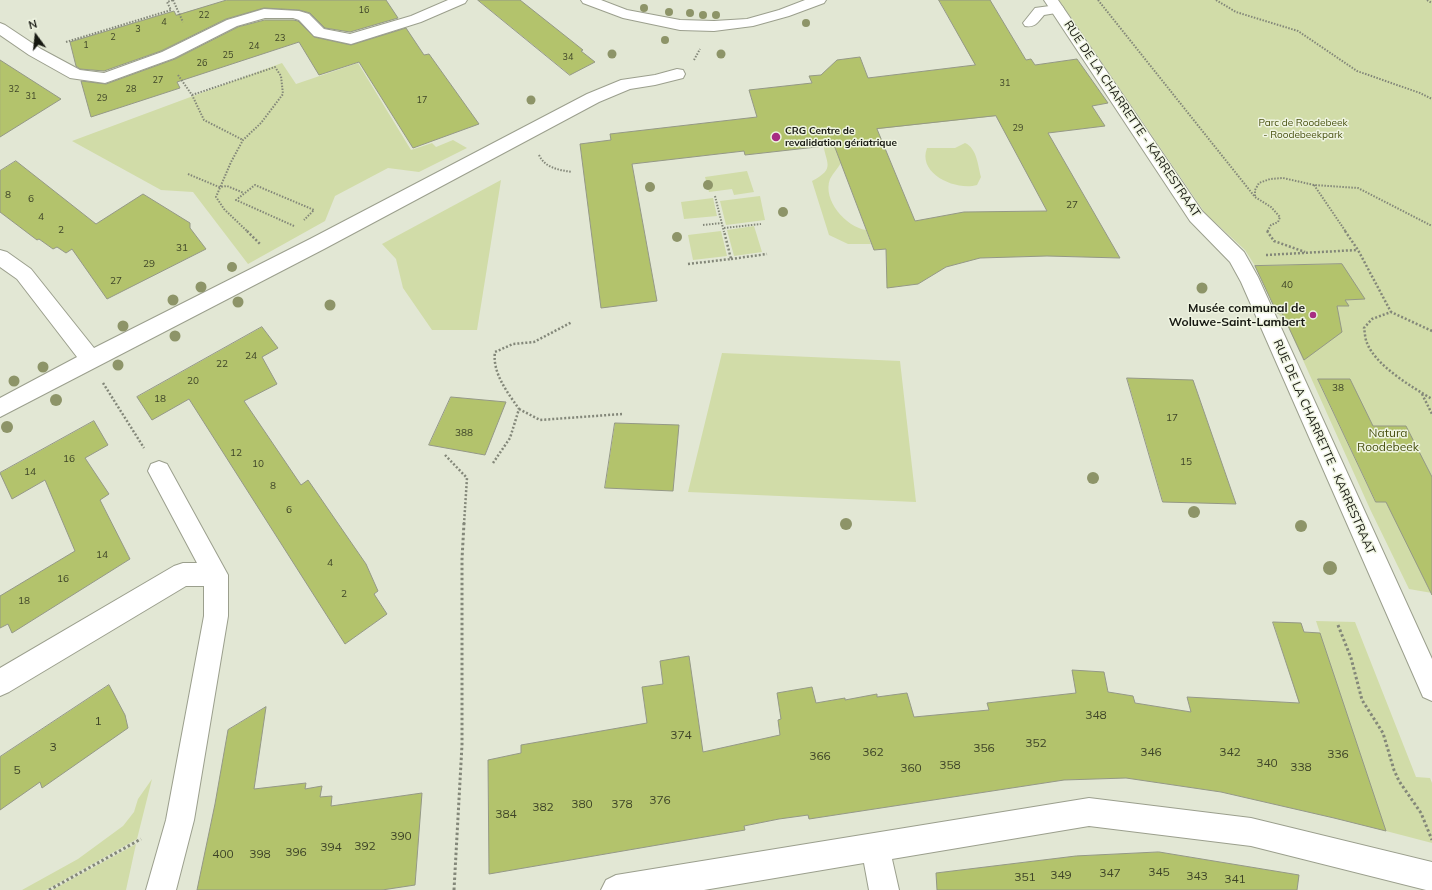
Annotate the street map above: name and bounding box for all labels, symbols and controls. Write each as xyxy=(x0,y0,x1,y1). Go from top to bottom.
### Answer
house number: 16 xyxy=(359,5,369,15)
house number: 22 xyxy=(199,10,209,20)
north arrow xyxy=(16,16,56,56)
text: N xyxy=(27,17,39,32)
house number: 4 xyxy=(161,17,167,27)
street label: RUE DE LA CHARRETTE - KARRESTRAAT xyxy=(1061,18,1203,220)
house number: 3 xyxy=(135,24,141,34)
house number: 2 xyxy=(110,32,116,42)
house number: 23 xyxy=(275,33,285,43)
house number: 1 xyxy=(83,40,89,50)
house number: 24 xyxy=(249,41,259,51)
house number: 25 xyxy=(223,50,233,60)
house number: 34 xyxy=(563,52,573,62)
house number: 26 xyxy=(197,58,207,68)
house number: 27 xyxy=(153,75,163,85)
house number: 31 xyxy=(1000,78,1010,88)
house number: 32 xyxy=(9,84,19,94)
house number: 28 xyxy=(126,84,136,94)
house number: 31 xyxy=(26,91,36,101)
house number: 29 xyxy=(97,93,107,103)
house number: 17 xyxy=(417,95,427,105)
park label: Parc de Roodebeek - Roodebeekpark xyxy=(1258,117,1348,140)
house number: 29 xyxy=(1013,123,1023,133)
place label: CRG Centre de revalidation gériatrique xyxy=(785,125,897,148)
marker: CRG Centre de revalidation gériatrique xyxy=(770,131,782,143)
house number: 8 xyxy=(5,189,11,201)
house number: 6 xyxy=(28,193,34,205)
house number: 27 xyxy=(1066,199,1078,211)
house number: 4 xyxy=(38,211,44,223)
house number: 2 xyxy=(58,224,64,236)
house number: 31 xyxy=(176,242,188,254)
house number: 29 xyxy=(143,258,155,270)
house number: 27 xyxy=(110,275,122,287)
house number: 40 xyxy=(1281,279,1293,291)
place label: Musée communal de Woluwe-Saint-Lambert xyxy=(1169,301,1305,329)
marker: Musée communal de Woluwe-Saint-Lambert xyxy=(1308,310,1318,320)
street label: RUE DE LA CHARRETTE - KARRESTRAAT xyxy=(1270,337,1378,557)
house number: 24 xyxy=(245,350,257,362)
house number: 22 xyxy=(216,358,228,370)
house number: 20 xyxy=(187,375,199,387)
house number: 38 xyxy=(1332,382,1344,394)
house number: 18 xyxy=(154,393,166,405)
house number: 17 xyxy=(1166,412,1178,424)
park label: Natura Roodebeek xyxy=(1357,426,1419,454)
house number: 388 xyxy=(455,427,473,439)
house number: 12 xyxy=(230,447,242,459)
house number: 16 xyxy=(63,453,75,465)
house number: 15 xyxy=(1180,456,1192,468)
house number: 10 xyxy=(252,458,264,470)
house number: 14 xyxy=(24,466,36,478)
house number: 8 xyxy=(270,480,276,492)
house number: 6 xyxy=(286,504,292,516)
house number: 14 xyxy=(96,549,108,561)
house number: 4 xyxy=(327,557,333,569)
house number: 16 xyxy=(57,573,69,585)
house number: 2 xyxy=(341,588,347,600)
house number: 18 xyxy=(18,595,30,607)
house number: 348 xyxy=(1085,708,1107,722)
house number: 1 xyxy=(94,714,102,728)
house number: 374 xyxy=(670,728,692,742)
house number: 352 xyxy=(1025,736,1047,750)
house number: 3 xyxy=(49,740,57,754)
house number: 356 xyxy=(973,741,995,755)
house number: 362 xyxy=(862,745,884,759)
house number: 346 xyxy=(1140,745,1162,759)
house number: 342 xyxy=(1219,745,1241,759)
house number: 336 xyxy=(1327,747,1349,761)
house number: 366 xyxy=(809,749,831,763)
house number: 340 xyxy=(1256,756,1278,770)
house number: 358 xyxy=(939,758,961,772)
house number: 338 xyxy=(1290,760,1312,774)
house number: 360 xyxy=(900,761,922,775)
house number: 5 xyxy=(13,763,21,777)
house number: 376 xyxy=(649,793,671,807)
house number: 380 xyxy=(571,797,593,811)
house number: 378 xyxy=(611,797,633,811)
house number: 382 xyxy=(532,800,554,814)
house number: 384 xyxy=(495,807,517,821)
house number: 390 xyxy=(390,829,412,843)
house number: 392 xyxy=(354,839,376,853)
house number: 394 xyxy=(320,840,342,854)
house number: 396 xyxy=(285,845,307,859)
house number: 400 xyxy=(212,847,234,861)
house number: 398 xyxy=(249,847,271,861)
house number: 345 xyxy=(1148,865,1170,879)
house number: 347 xyxy=(1099,866,1121,880)
house number: 349 xyxy=(1050,868,1072,882)
house number: 343 xyxy=(1186,869,1208,883)
house number: 351 xyxy=(1014,870,1036,884)
house number: 341 xyxy=(1224,872,1246,886)

